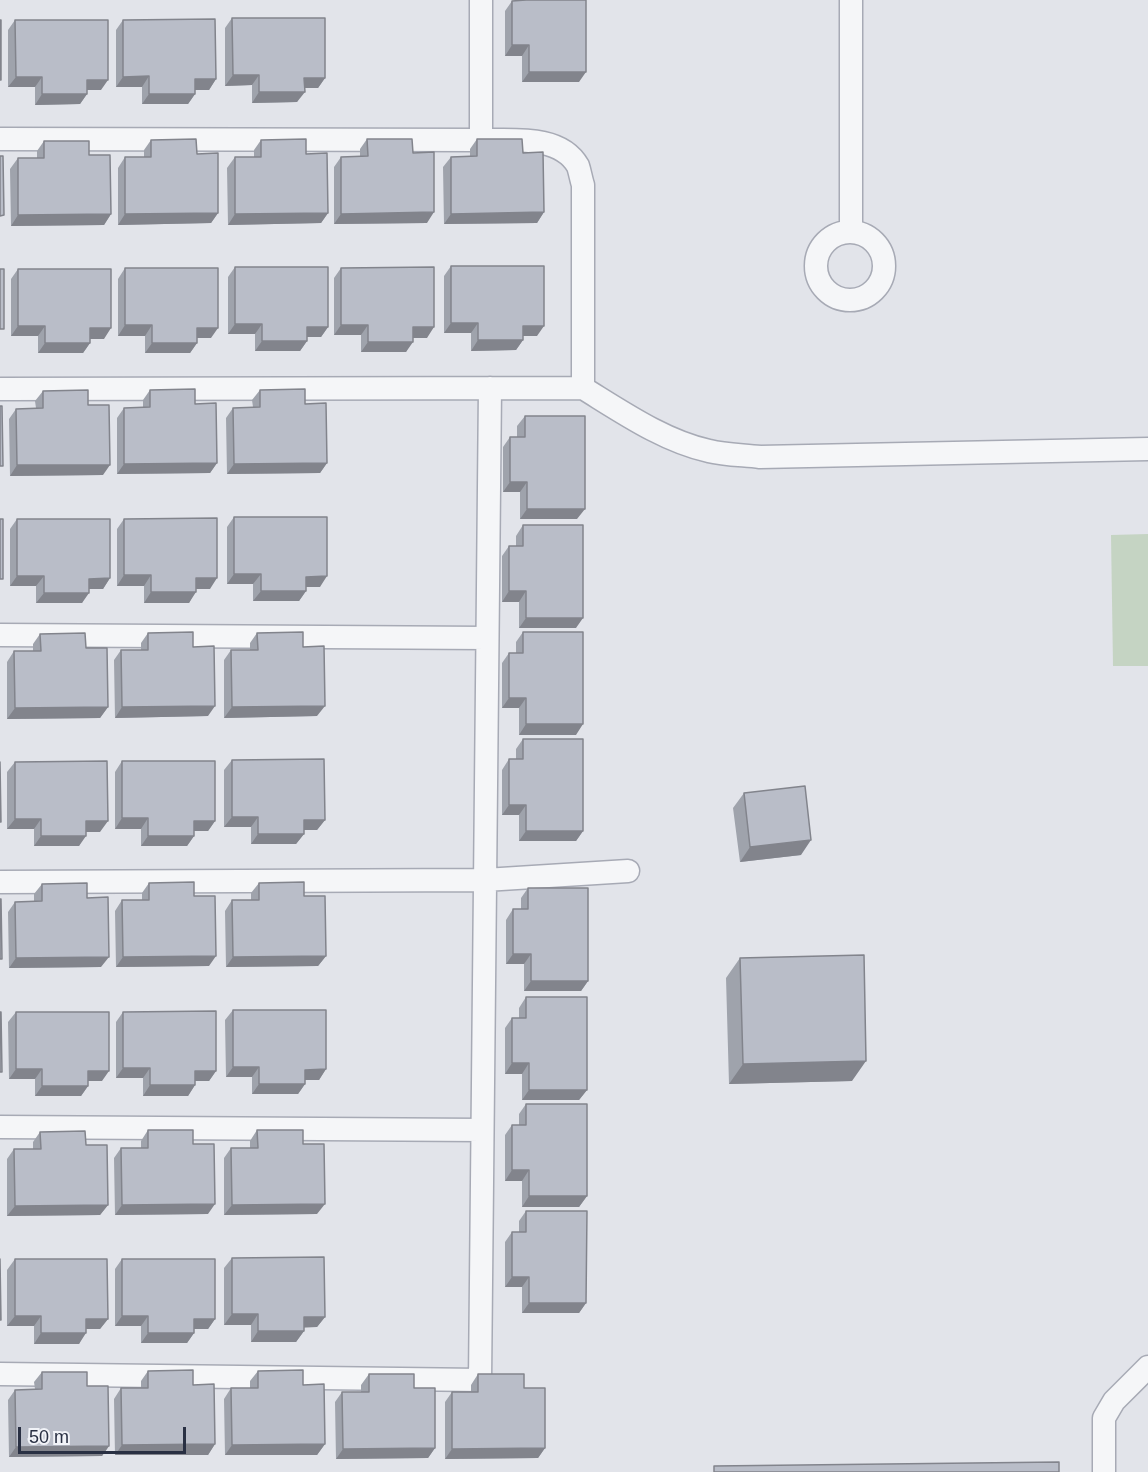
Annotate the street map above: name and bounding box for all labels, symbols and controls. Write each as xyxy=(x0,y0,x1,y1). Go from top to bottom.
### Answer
scale bar xyxy=(21,1415,189,1453)
text: 50 m xyxy=(29,1427,69,1447)

